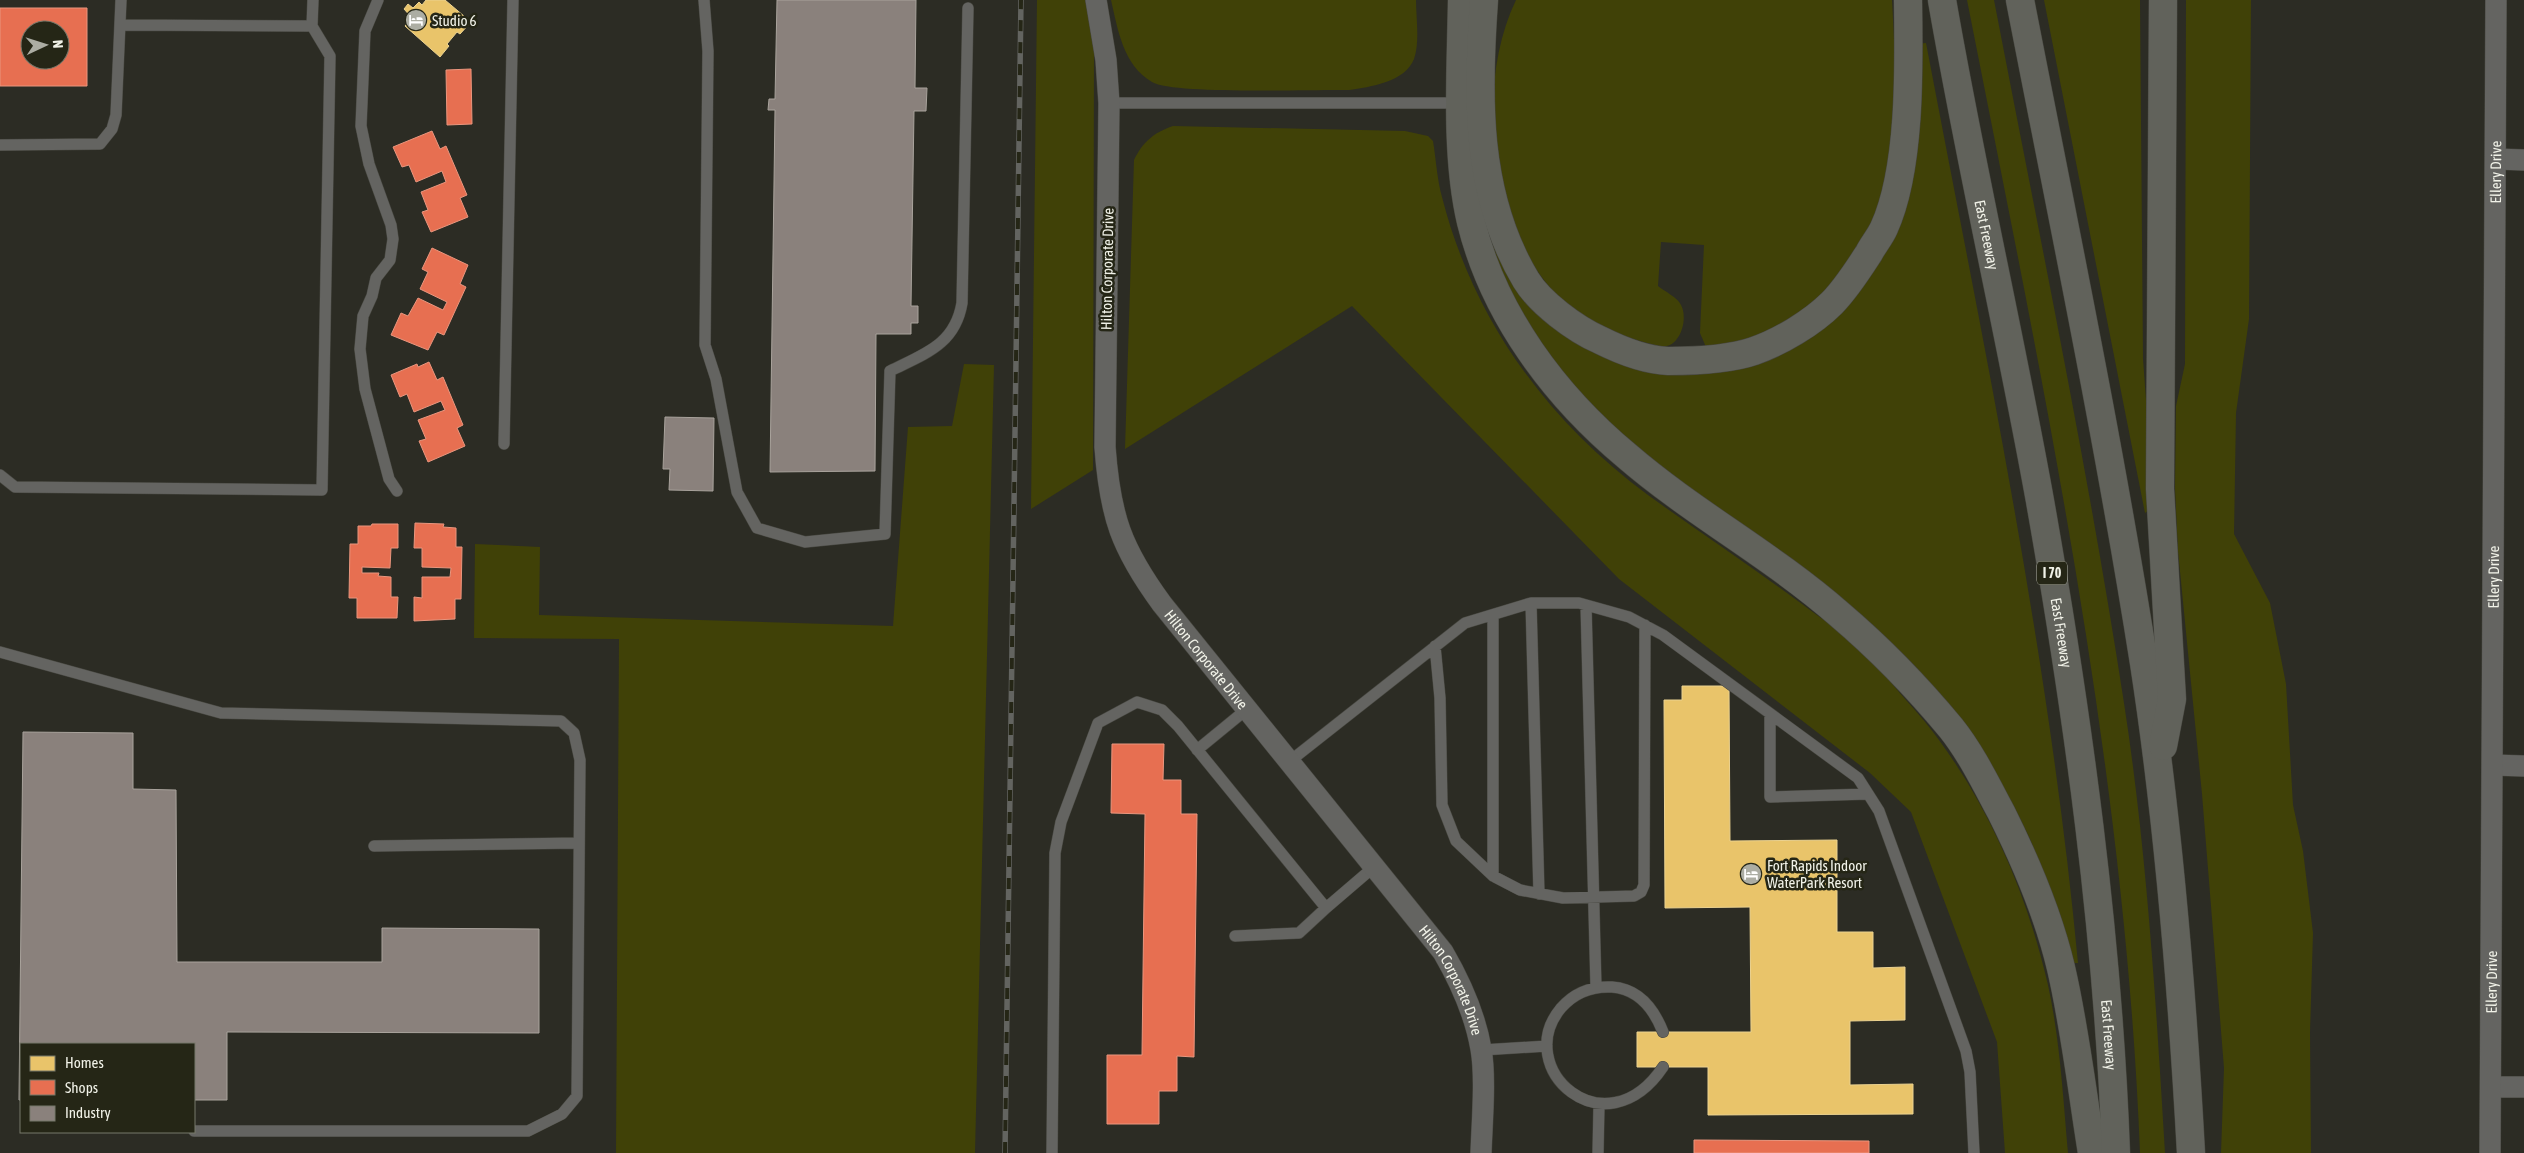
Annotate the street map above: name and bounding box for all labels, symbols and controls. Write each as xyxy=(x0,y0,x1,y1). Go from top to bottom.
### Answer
hotel icon: Studio 6 xyxy=(404,8,428,32)
place label: Studio 6 xyxy=(432,12,477,29)
north arrow xyxy=(20,20,70,70)
text: N xyxy=(50,39,66,49)
street label: Ellery Drive xyxy=(2486,140,2504,203)
street label: East Freeway xyxy=(1972,198,2003,271)
street label: Hilton Corporate Drive xyxy=(1097,208,1117,330)
street label: Ellery Drive xyxy=(2484,545,2502,608)
road number: I 70 xyxy=(2037,562,2067,584)
street label: East Freeway xyxy=(2048,596,2076,669)
street label: Hilton Corporate Drive xyxy=(1162,606,1252,712)
place label: Fort Rapids Indoor WaterPark Resort xyxy=(1767,857,1867,891)
hotel icon: Fort Rapids Indoor WaterPark Resort xyxy=(1739,862,1763,886)
street label: Hilton Corporate Drive xyxy=(1416,921,1486,1037)
street label: Ellery Drive xyxy=(2482,950,2500,1013)
street label: East Freeway xyxy=(2098,999,2120,1071)
legend xyxy=(20,1043,195,1133)
text: Homes xyxy=(65,1054,104,1071)
text: Shops xyxy=(65,1079,98,1096)
text: Industry xyxy=(65,1104,111,1121)

